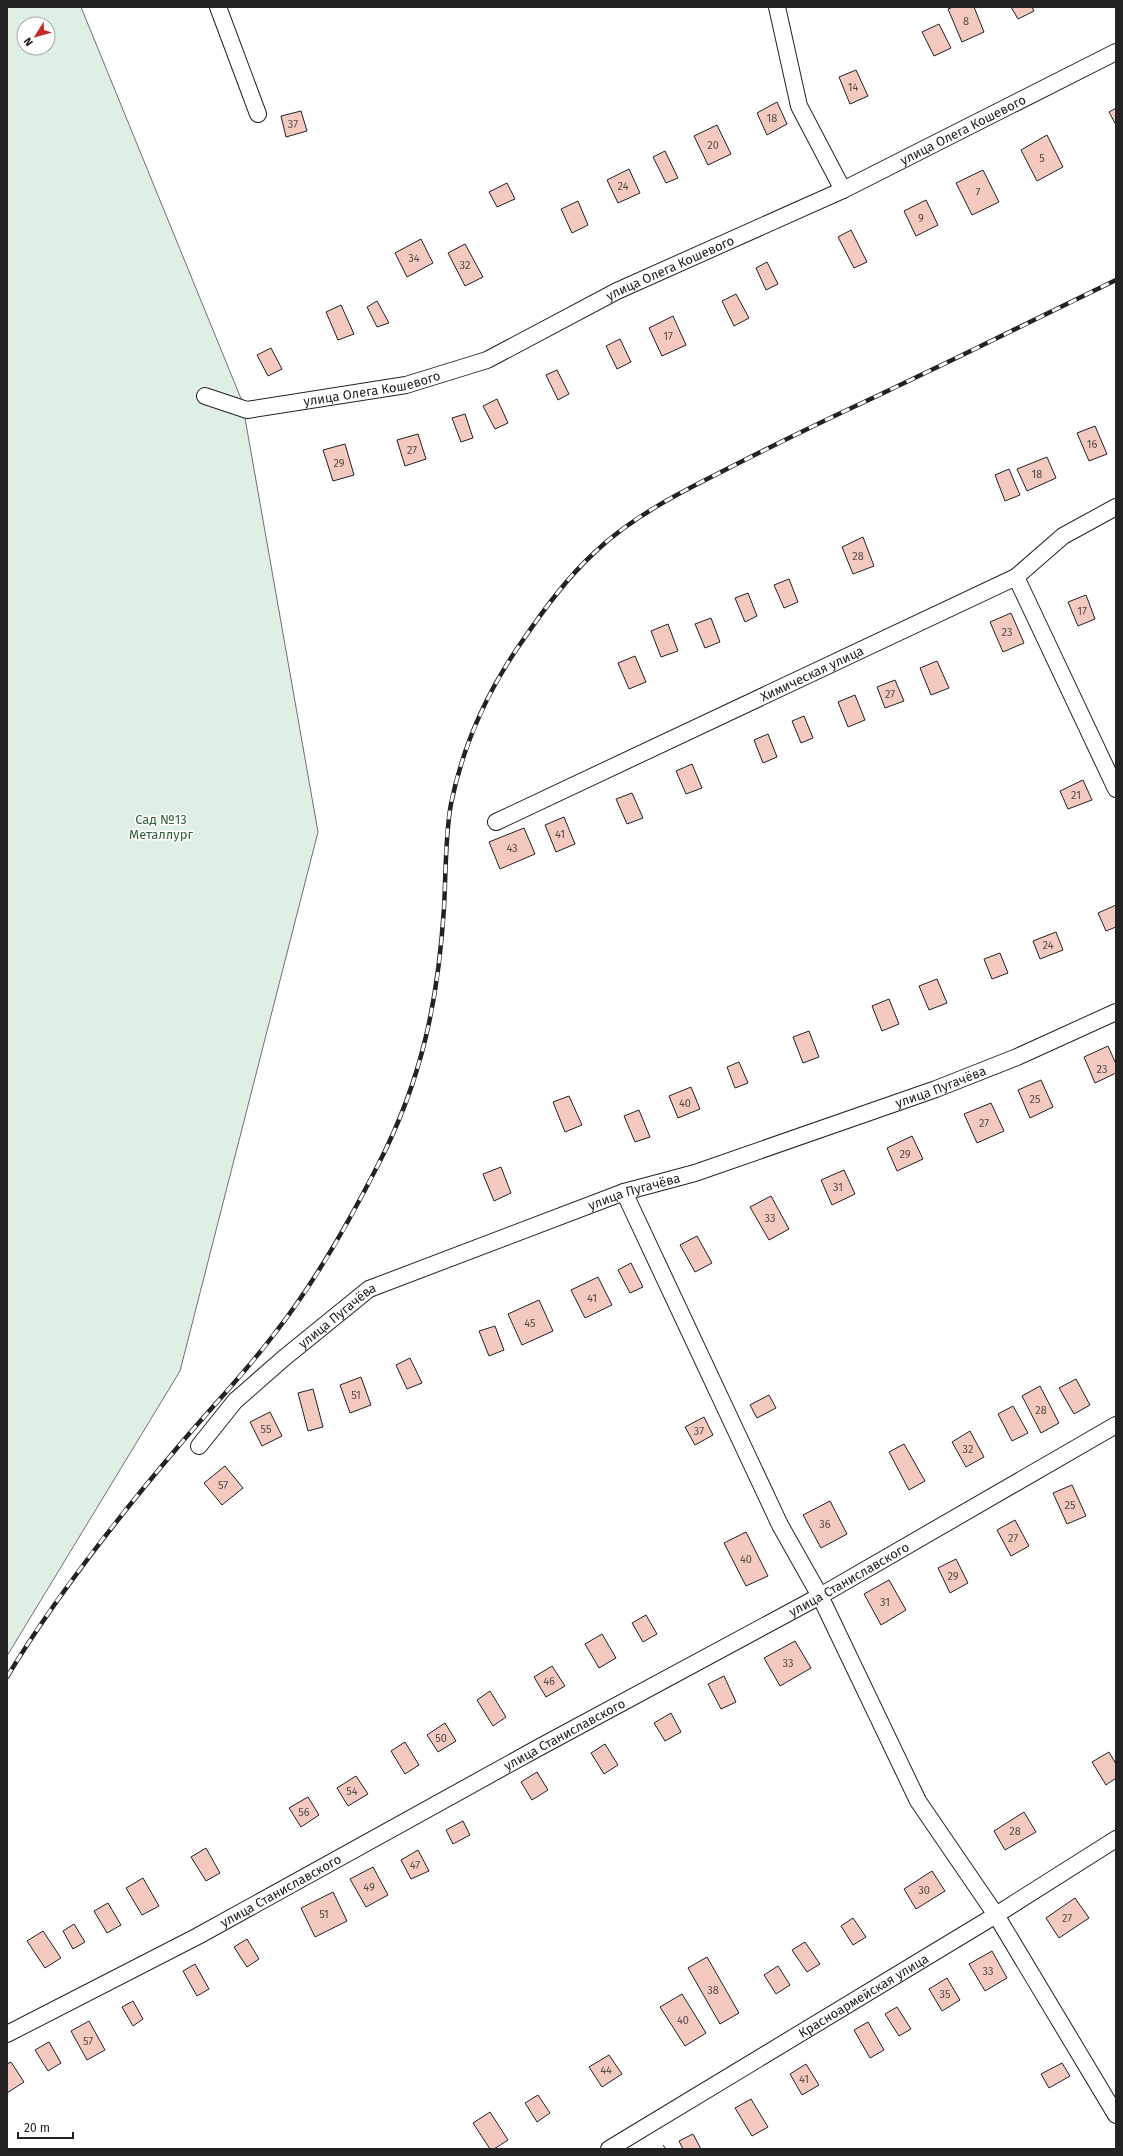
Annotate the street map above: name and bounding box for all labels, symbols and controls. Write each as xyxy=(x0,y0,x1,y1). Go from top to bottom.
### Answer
house number: 8 xyxy=(963,15,969,28)
north arrow xyxy=(16,16,56,56)
text: N xyxy=(21,35,36,49)
house number: 14 xyxy=(848,81,858,94)
street label: улица Олега Кошевого xyxy=(898,92,1029,168)
house number: 18 xyxy=(767,112,777,125)
house number: 37 xyxy=(288,118,298,131)
house number: 20 xyxy=(707,139,719,152)
house number: 5 xyxy=(1039,152,1045,165)
house number: 24 xyxy=(618,180,629,193)
house number: 7 xyxy=(976,186,981,199)
house number: 9 xyxy=(918,212,924,225)
street label: улица Олега Кошевого xyxy=(603,233,737,304)
house number: 34 xyxy=(408,252,420,265)
house number: 32 xyxy=(460,259,470,272)
house number: 17 xyxy=(663,330,673,343)
street label: улица Олега Кошевого xyxy=(302,368,442,409)
house number: 16 xyxy=(1087,438,1097,451)
house number: 27 xyxy=(407,444,417,457)
house number: 29 xyxy=(333,457,345,470)
house number: 18 xyxy=(1032,468,1042,481)
house number: 28 xyxy=(852,550,864,563)
house number: 17 xyxy=(1077,605,1087,618)
house number: 23 xyxy=(1002,626,1012,639)
street label: Химическая улица xyxy=(758,643,866,704)
house number: 27 xyxy=(885,688,895,701)
house number: 21 xyxy=(1071,789,1081,802)
park label: Сад №13 Металлург xyxy=(129,812,193,842)
house number: 41 xyxy=(555,828,565,841)
house number: 43 xyxy=(506,842,518,855)
house number: 24 xyxy=(1043,939,1054,952)
street label: улица Пугачёва xyxy=(893,1063,988,1111)
house number: 23 xyxy=(1097,1063,1107,1076)
house number: 25 xyxy=(1030,1093,1041,1106)
house number: 40 xyxy=(679,1097,691,1110)
house number: 27 xyxy=(979,1117,989,1130)
house number: 29 xyxy=(899,1148,911,1161)
street label: улица Пугачёва xyxy=(586,1170,682,1213)
house number: 31 xyxy=(833,1181,843,1194)
house number: 33 xyxy=(765,1212,775,1225)
street label: улица Пугачёва xyxy=(295,1280,378,1351)
house number: 41 xyxy=(587,1292,597,1305)
house number: 45 xyxy=(524,1317,536,1330)
house number: 51 xyxy=(351,1389,361,1402)
house number: 28 xyxy=(1035,1404,1047,1417)
house number: 55 xyxy=(261,1423,272,1436)
house number: 37 xyxy=(694,1425,704,1438)
house number: 32 xyxy=(963,1443,973,1456)
house number: 57 xyxy=(218,1479,228,1492)
house number: 25 xyxy=(1065,1499,1076,1512)
house number: 36 xyxy=(819,1518,831,1531)
house number: 27 xyxy=(1008,1532,1018,1545)
street label: улица Станиславского xyxy=(786,1539,912,1619)
house number: 40 xyxy=(740,1553,752,1566)
house number: 29 xyxy=(947,1570,959,1583)
house number: 31 xyxy=(880,1596,890,1609)
house number: 33 xyxy=(783,1657,793,1670)
house number: 46 xyxy=(543,1675,555,1688)
street label: улица Станиславского xyxy=(501,1696,628,1773)
house number: 50 xyxy=(435,1732,447,1745)
house number: 54 xyxy=(346,1785,358,1798)
house number: 56 xyxy=(298,1806,310,1819)
house number: 28 xyxy=(1009,1825,1021,1838)
street label: улица Станиславского xyxy=(218,1851,344,1930)
house number: 47 xyxy=(410,1859,420,1872)
house number: 49 xyxy=(363,1881,375,1894)
house number: 30 xyxy=(918,1884,930,1897)
house number: 51 xyxy=(319,1908,329,1921)
house number: 27 xyxy=(1062,1912,1072,1925)
street label: Красноармейская улица xyxy=(796,1951,931,2041)
house number: 33 xyxy=(983,1965,993,1978)
house number: 38 xyxy=(707,1984,719,1997)
house number: 35 xyxy=(940,1988,951,2001)
house number: 40 xyxy=(677,2014,689,2027)
house number: 57 xyxy=(83,2035,93,2048)
house number: 44 xyxy=(600,2064,612,2077)
house number: 41 xyxy=(799,2073,809,2086)
scale bar xyxy=(18,2114,73,2140)
text: 20 m xyxy=(24,2121,50,2135)

